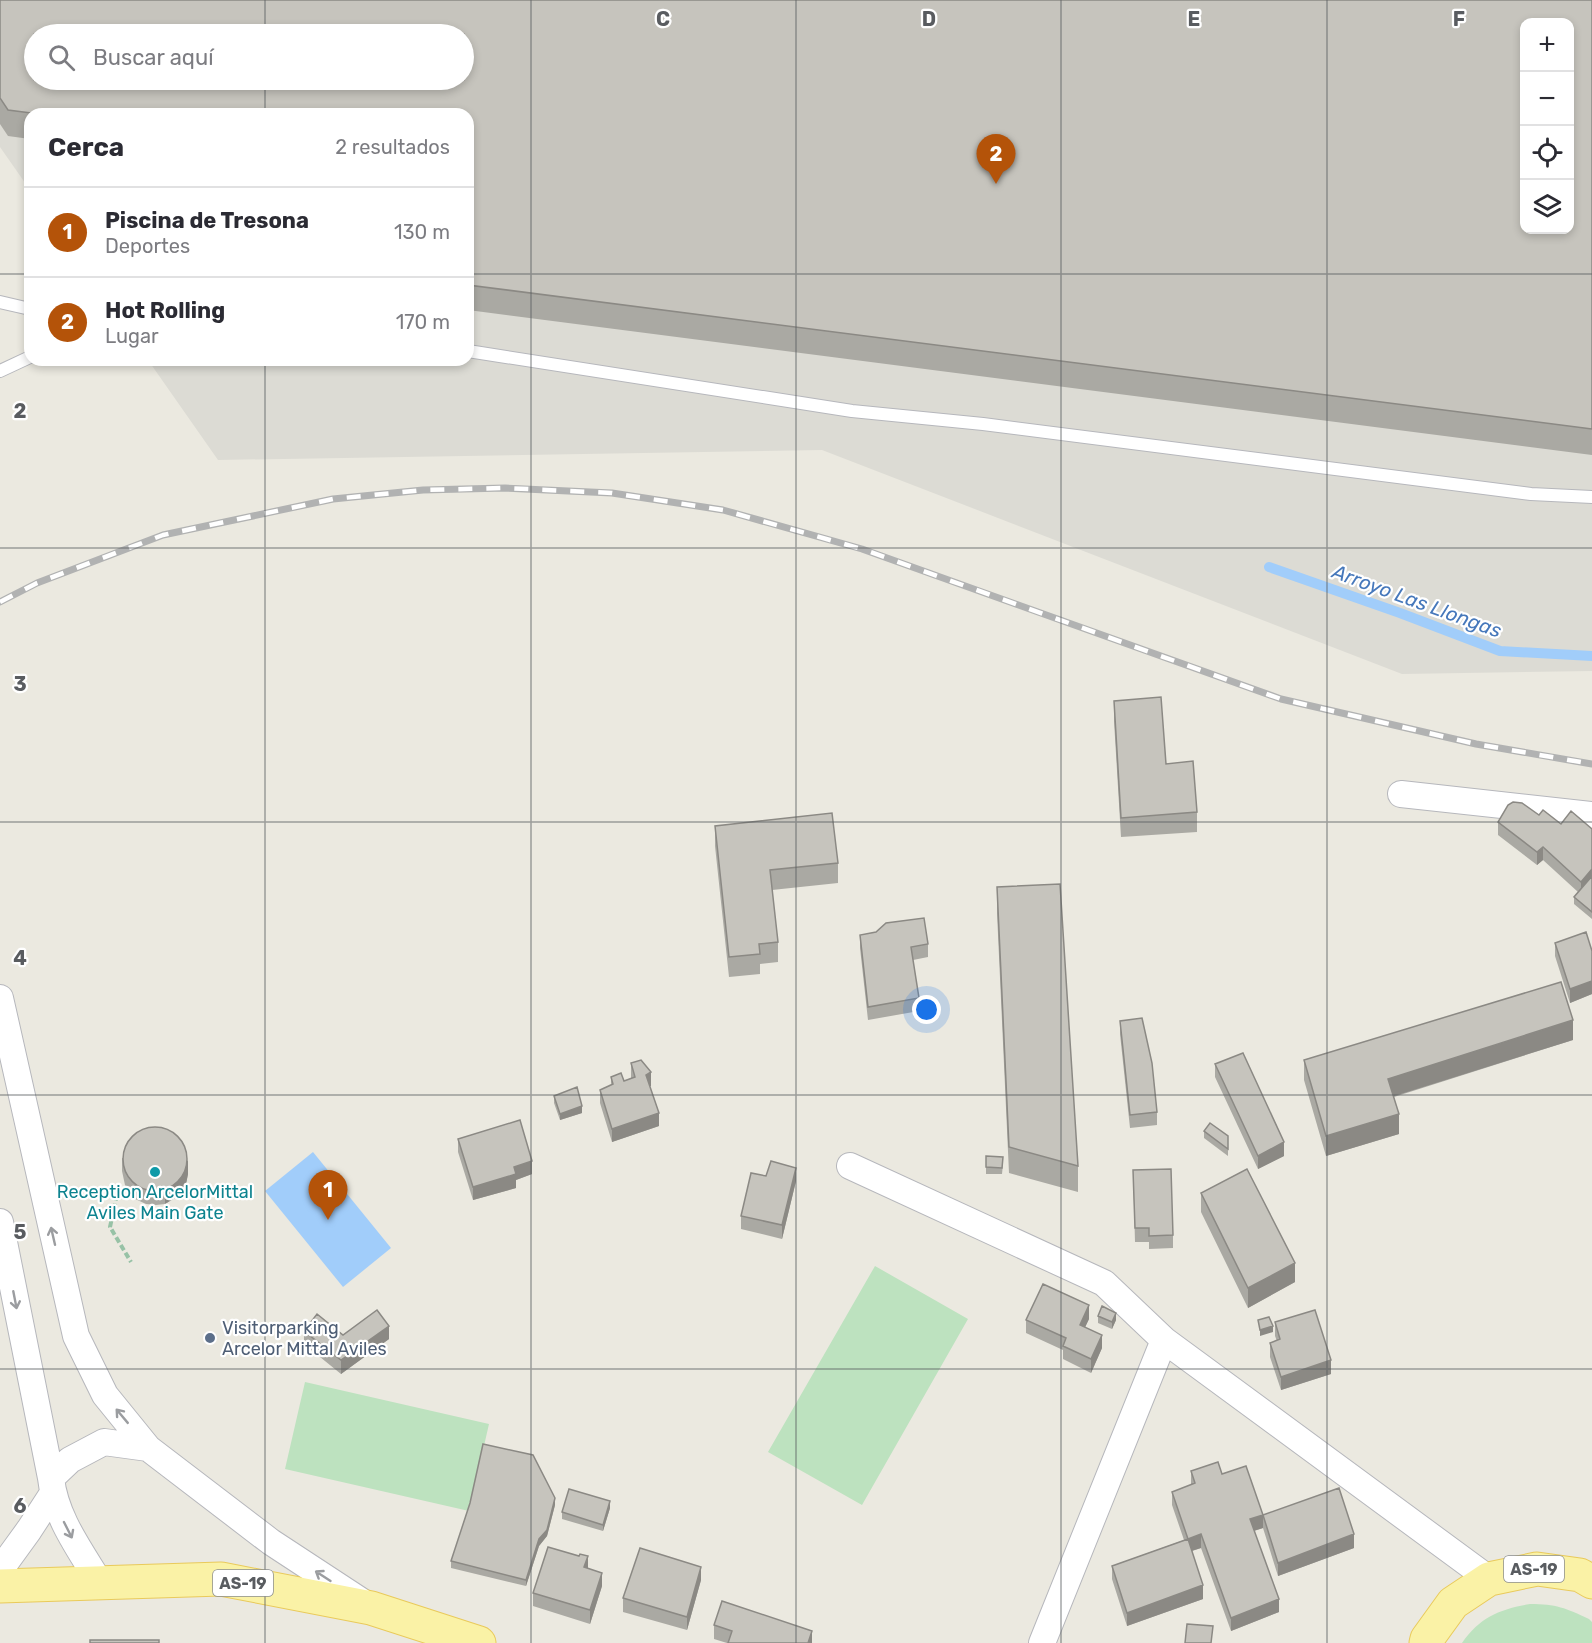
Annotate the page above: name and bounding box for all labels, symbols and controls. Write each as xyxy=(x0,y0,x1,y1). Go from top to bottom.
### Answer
text: C xyxy=(656,7,670,31)
text: D xyxy=(922,7,936,31)
text: E xyxy=(1188,7,1200,31)
text: F xyxy=(1453,7,1465,31)
map controls xyxy=(1520,18,1574,234)
button: + xyxy=(1520,18,1574,72)
search box xyxy=(24,24,474,90)
icon: search xyxy=(45,41,78,74)
text: Buscar aquí xyxy=(93,44,214,71)
button: − xyxy=(1520,72,1574,126)
button: locate xyxy=(1520,126,1574,180)
text: Cerca xyxy=(48,132,124,163)
pin: 2 xyxy=(976,134,1016,184)
text: 2 resultados xyxy=(335,135,450,159)
button: layers xyxy=(1520,180,1574,234)
text: Piscina de Tresona xyxy=(105,207,309,234)
text: 1 xyxy=(63,220,72,244)
text: 130 m xyxy=(394,220,450,244)
text: Deportes xyxy=(105,234,190,258)
text: Hot Rolling xyxy=(105,297,225,324)
text: 2 xyxy=(61,310,74,334)
text: 170 m xyxy=(396,310,450,334)
text: Lugar xyxy=(105,324,159,348)
text: 2 xyxy=(14,399,27,423)
water label: Arroyo Las Llongas xyxy=(1328,559,1505,643)
text: 3 xyxy=(13,672,27,696)
text: 4 xyxy=(13,946,27,970)
your location xyxy=(912,995,941,1024)
marker: Reception ArcelorMittal Aviles Main Gate xyxy=(148,1165,162,1179)
pin: 1 xyxy=(308,1170,348,1220)
place label: Reception ArcelorMittal Aviles Main Gate xyxy=(57,1181,253,1224)
text: 5 xyxy=(14,1220,27,1244)
one-way arrow xyxy=(47,1227,59,1246)
one-way arrow xyxy=(10,1290,21,1309)
place label: Visitorparking Arcelor Mittal Aviles xyxy=(222,1317,387,1360)
marker: Visitorparking Arcelor Mittal Aviles xyxy=(203,1331,217,1345)
one-way arrow xyxy=(115,1408,128,1424)
text: 6 xyxy=(13,1494,27,1518)
one-way arrow xyxy=(63,1521,75,1539)
road number: AS-19 xyxy=(1504,1556,1564,1582)
one-way arrow xyxy=(314,1569,331,1582)
road number: AS-19 xyxy=(213,1570,273,1596)

